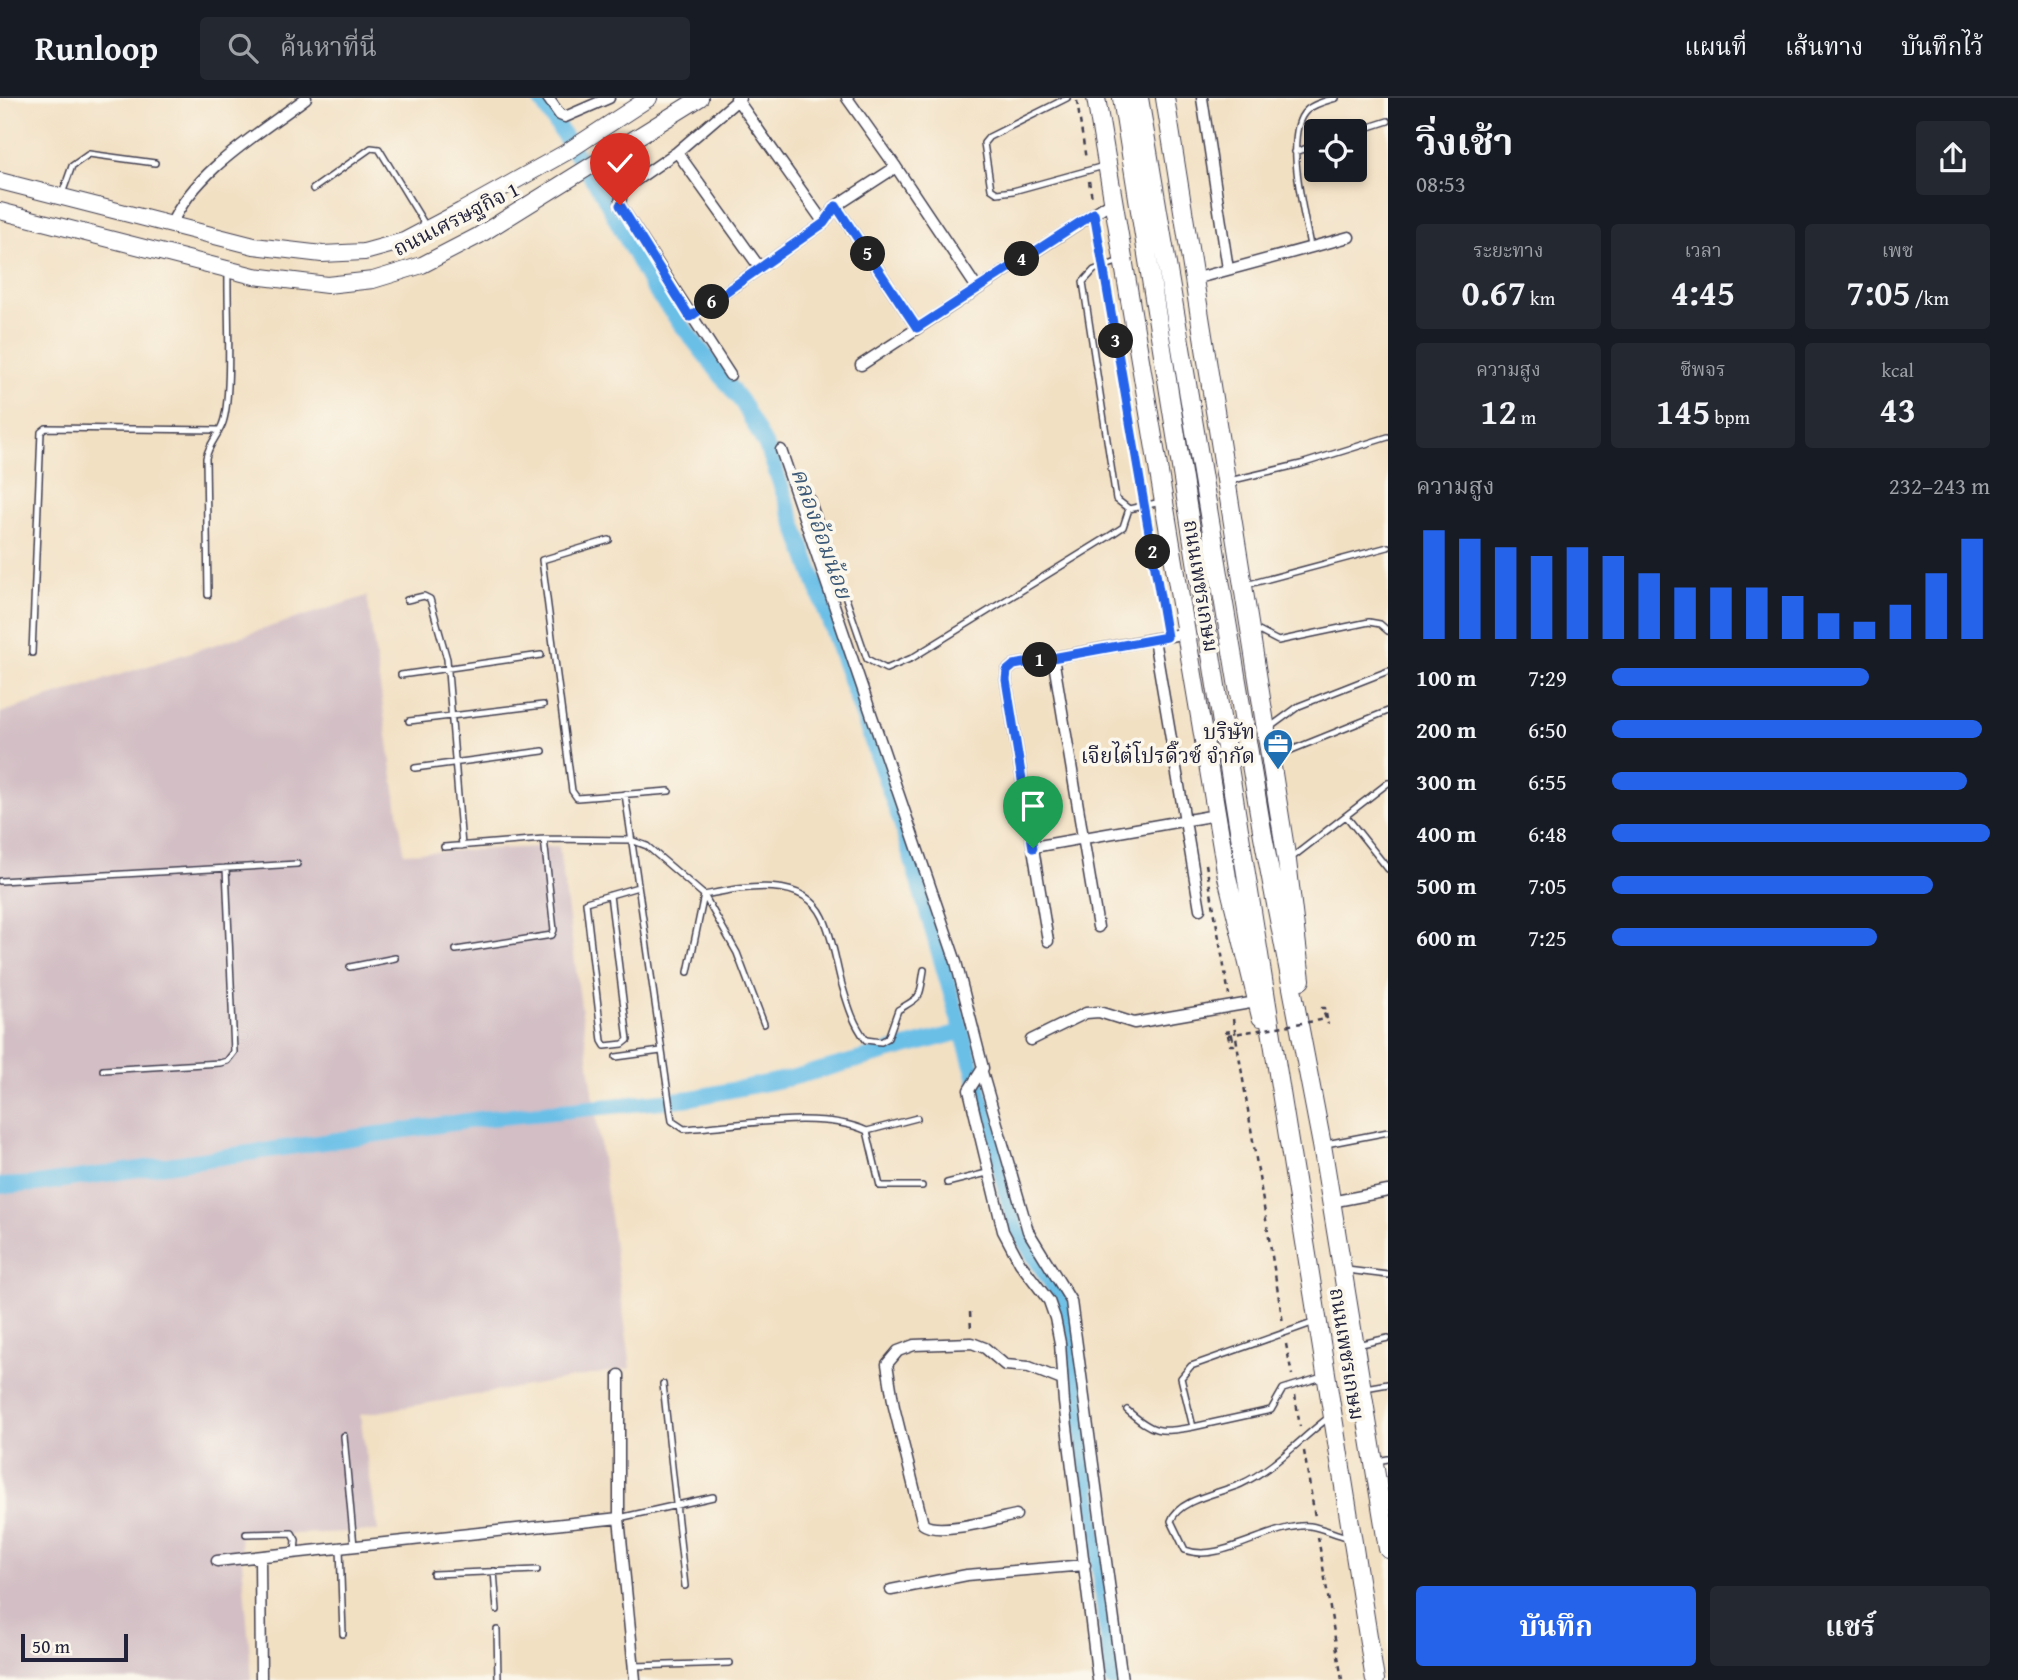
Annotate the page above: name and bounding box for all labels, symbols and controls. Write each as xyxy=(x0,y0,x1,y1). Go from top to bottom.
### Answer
search box xyxy=(200,17,690,80)
text: Runloop xyxy=(35,24,158,72)
text: ค้นหาที่นี่ xyxy=(280,27,377,66)
icon: search xyxy=(224,29,262,67)
text: แผนที่ xyxy=(1684,29,1747,64)
text: เส้นทาง xyxy=(1785,29,1863,64)
text: บันทึกไว้ xyxy=(1901,29,1983,64)
text: วิ่งเช้า xyxy=(1416,113,1513,169)
map controls xyxy=(1304,119,1367,182)
button: locate xyxy=(1304,119,1367,182)
button: share xyxy=(1916,121,1990,195)
pin xyxy=(590,133,650,205)
icon: check xyxy=(601,144,639,182)
text: 08:53 xyxy=(1416,167,1466,200)
street label: ถนนเศรษฐกิจ 1 xyxy=(387,173,524,264)
pin: 5 xyxy=(850,236,886,272)
text: ระยะทาง xyxy=(1473,236,1543,264)
text: เวลา xyxy=(1684,236,1722,264)
text: เพซ xyxy=(1882,236,1914,264)
text: 5 xyxy=(863,239,872,267)
pin: 4 xyxy=(1004,242,1040,276)
text: 4 xyxy=(1017,244,1026,272)
text: 0.67 xyxy=(1462,267,1526,318)
text: 4:45 xyxy=(1671,267,1735,318)
text: 7:05 xyxy=(1846,267,1911,318)
pin: 6 xyxy=(694,284,730,320)
text: km xyxy=(1526,284,1555,312)
text: /km xyxy=(1911,284,1949,312)
text: 6 xyxy=(707,287,716,315)
pin: 3 xyxy=(1098,324,1134,358)
text: 3 xyxy=(1111,326,1120,354)
text: ความสูง xyxy=(1476,355,1541,383)
text: ชีพจร xyxy=(1680,355,1726,383)
text: kcal xyxy=(1881,356,1914,384)
text: 43 xyxy=(1880,384,1916,435)
text: 12 xyxy=(1480,386,1517,437)
text: 145 xyxy=(1656,386,1710,437)
text: m xyxy=(1517,403,1536,431)
text: bpm xyxy=(1710,403,1750,431)
water label: คลองอ้อมน้อย xyxy=(783,463,862,604)
text: ความสูง xyxy=(1416,469,1494,502)
text: 232–243 m xyxy=(1889,469,1990,502)
street label: ถนนเพชรเกษม xyxy=(1176,517,1227,654)
pin: 2 xyxy=(1136,534,1170,570)
text: 2 xyxy=(1148,537,1157,565)
pin: 1 xyxy=(1023,642,1058,678)
text: 1 xyxy=(1035,645,1044,673)
text: 100 m xyxy=(1416,661,1477,694)
text: 7:29 xyxy=(1528,661,1567,694)
text: 200 m xyxy=(1416,713,1477,746)
text: 6:50 xyxy=(1528,713,1567,746)
place label: บริษัท เจียไต๋โปรดิ๊วซ์ จำกัด xyxy=(1081,716,1255,771)
office icon: บริษัท เจียไต๋โปรดิ๊วซ์ จำกัด xyxy=(1261,727,1295,771)
text: 300 m xyxy=(1416,765,1477,798)
text: 6:55 xyxy=(1528,765,1567,798)
pin xyxy=(1003,776,1063,848)
icon: arrive xyxy=(1014,787,1052,825)
text: 400 m xyxy=(1416,817,1477,850)
text: 6:48 xyxy=(1528,817,1567,850)
text: 500 m xyxy=(1416,869,1477,902)
text: 7:05 xyxy=(1528,869,1567,902)
text: 600 m xyxy=(1416,921,1477,954)
text: 7:25 xyxy=(1528,921,1567,954)
street label: ถนนเพชรเกษม xyxy=(1322,1285,1373,1422)
button: บันทึก xyxy=(1416,1586,1696,1666)
button: แชร์ xyxy=(1710,1586,1990,1666)
scale bar xyxy=(21,1631,128,1663)
text: 50 m xyxy=(32,1632,70,1660)

